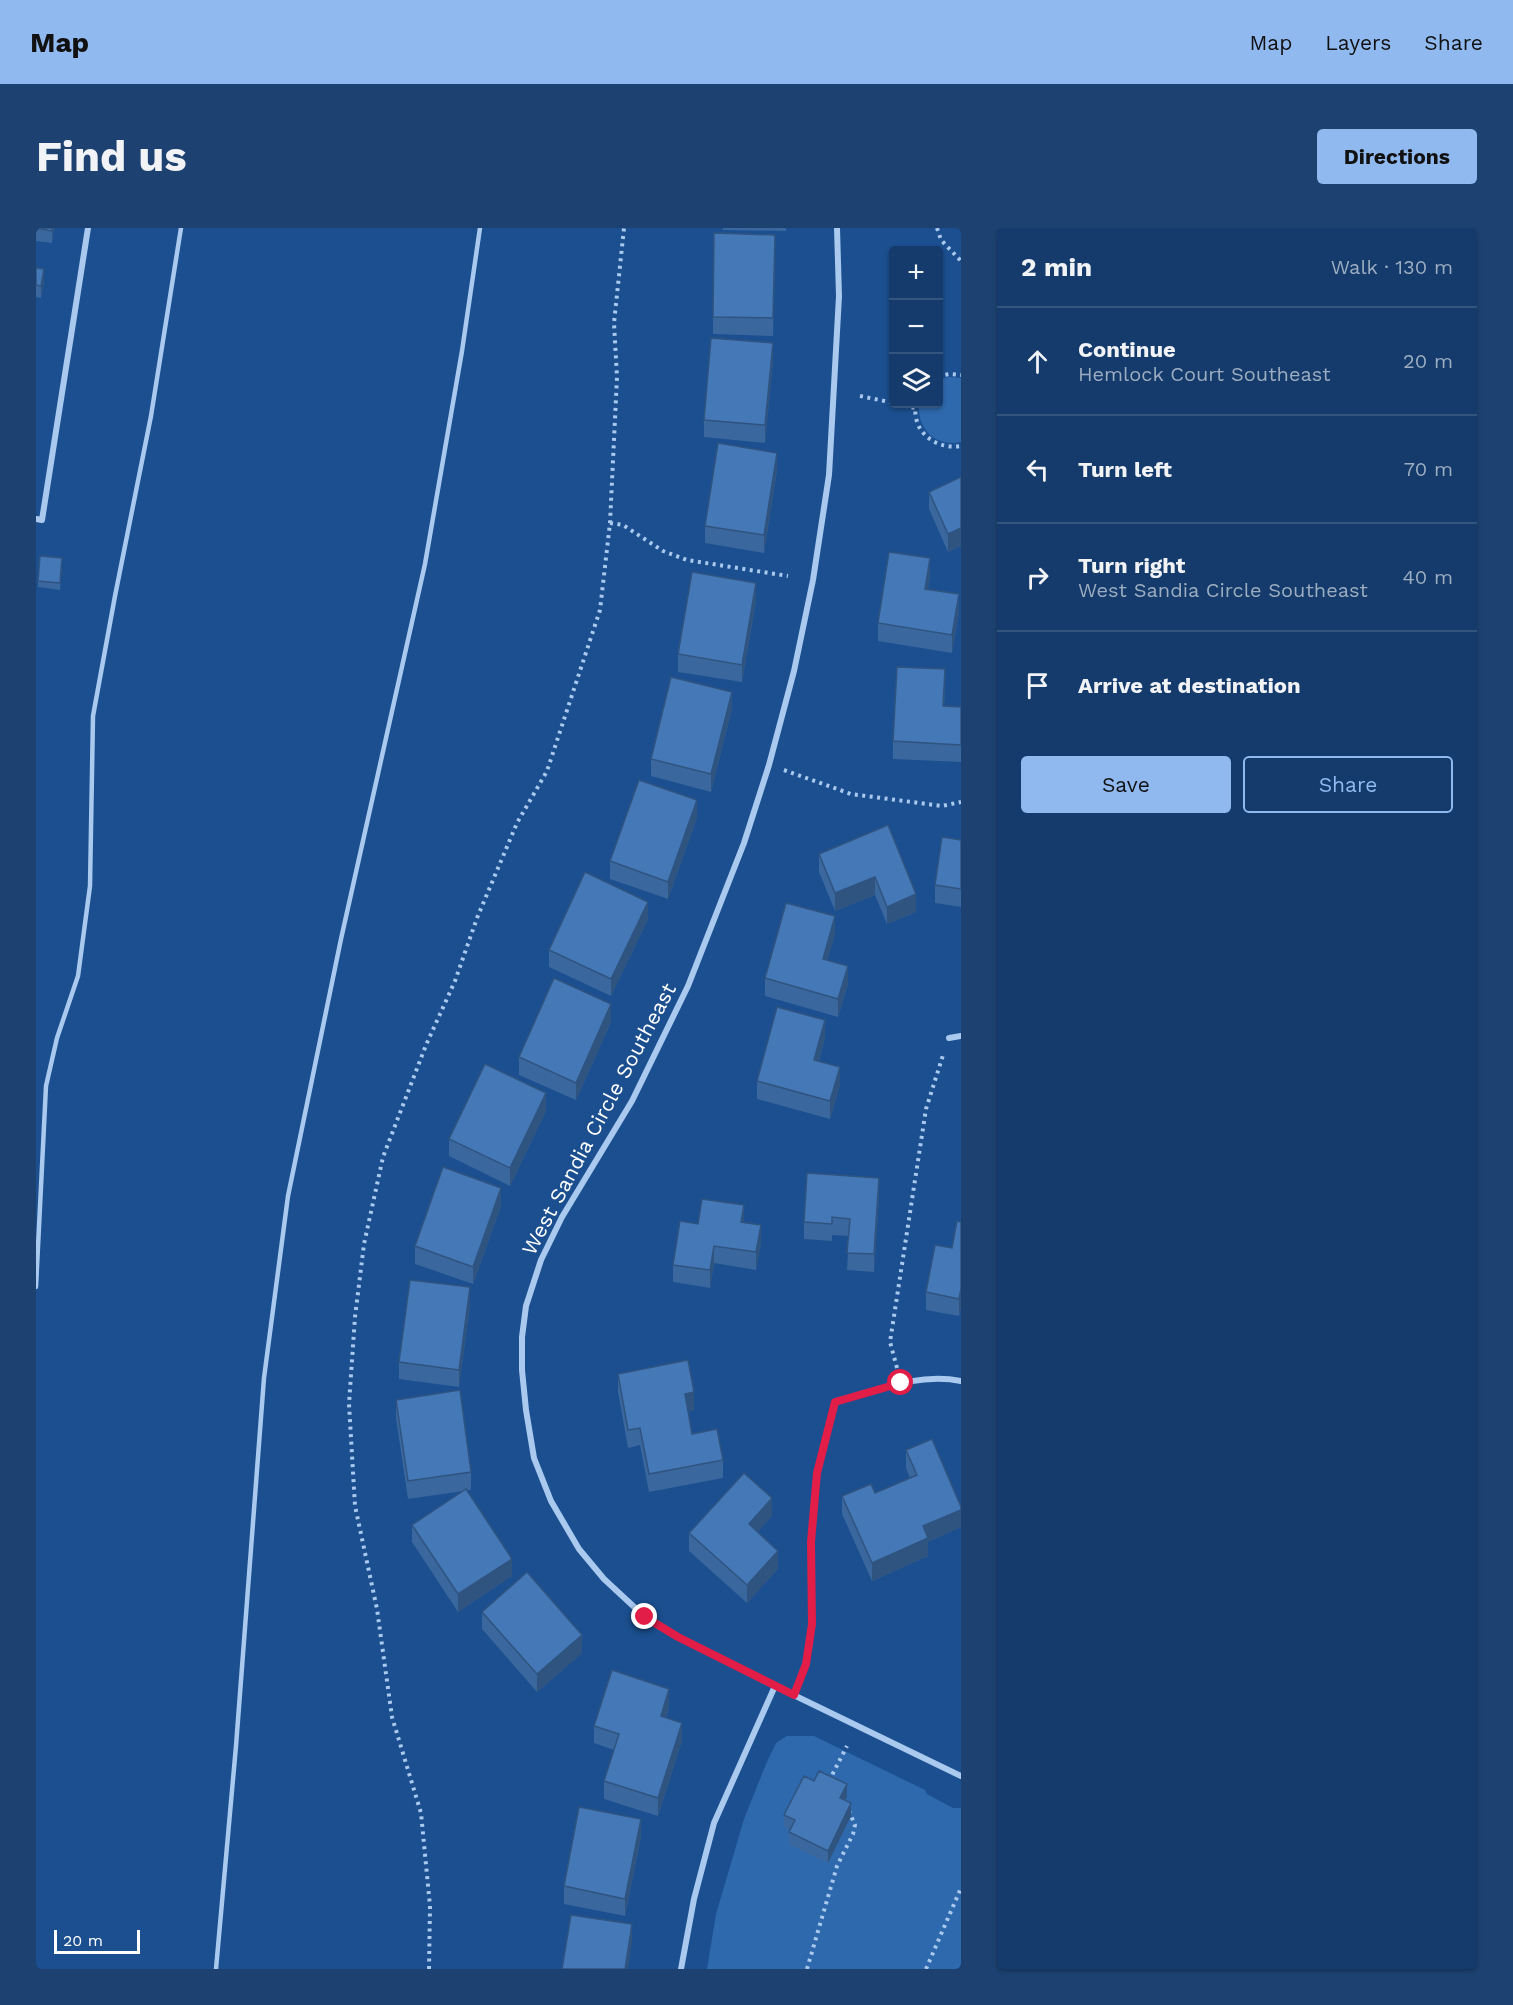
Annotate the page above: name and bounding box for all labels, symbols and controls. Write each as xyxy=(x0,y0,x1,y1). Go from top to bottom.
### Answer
text: Map xyxy=(30,26,89,59)
text: Map xyxy=(1249,30,1292,55)
text: Layers xyxy=(1325,30,1391,55)
text: Share xyxy=(1424,30,1483,55)
button: Directions xyxy=(1317,129,1477,184)
text: Find us xyxy=(36,132,187,181)
map controls xyxy=(889,246,943,408)
button: + xyxy=(889,246,943,300)
text: 2 min xyxy=(1021,252,1092,282)
text: Walk · 130 m xyxy=(1331,255,1453,279)
button: − xyxy=(889,300,943,354)
text: Continue xyxy=(1078,337,1176,362)
icon: ahead xyxy=(1021,345,1054,378)
text: 20 m xyxy=(1403,349,1453,373)
button: layers xyxy=(889,354,943,408)
text: Hemlock Court Southeast xyxy=(1078,362,1331,386)
icon: left xyxy=(1021,453,1054,486)
text: Turn left xyxy=(1078,457,1172,482)
text: 70 m xyxy=(1404,457,1453,481)
text: Turn right xyxy=(1078,553,1185,578)
icon: right xyxy=(1021,561,1054,594)
text: 40 m xyxy=(1402,565,1453,589)
text: West Sandia Circle Southeast xyxy=(1078,578,1368,602)
icon: arrive xyxy=(1021,669,1054,702)
text: Arrive at destination xyxy=(1078,673,1301,698)
button: Save xyxy=(1021,756,1231,813)
button: Share xyxy=(1243,756,1453,813)
street label: West Sandia Circle Southeast xyxy=(516,978,681,1259)
route start xyxy=(887,1369,913,1395)
route end xyxy=(631,1603,657,1629)
scale bar xyxy=(54,1927,140,1954)
text: 20 m xyxy=(63,1931,103,1950)

